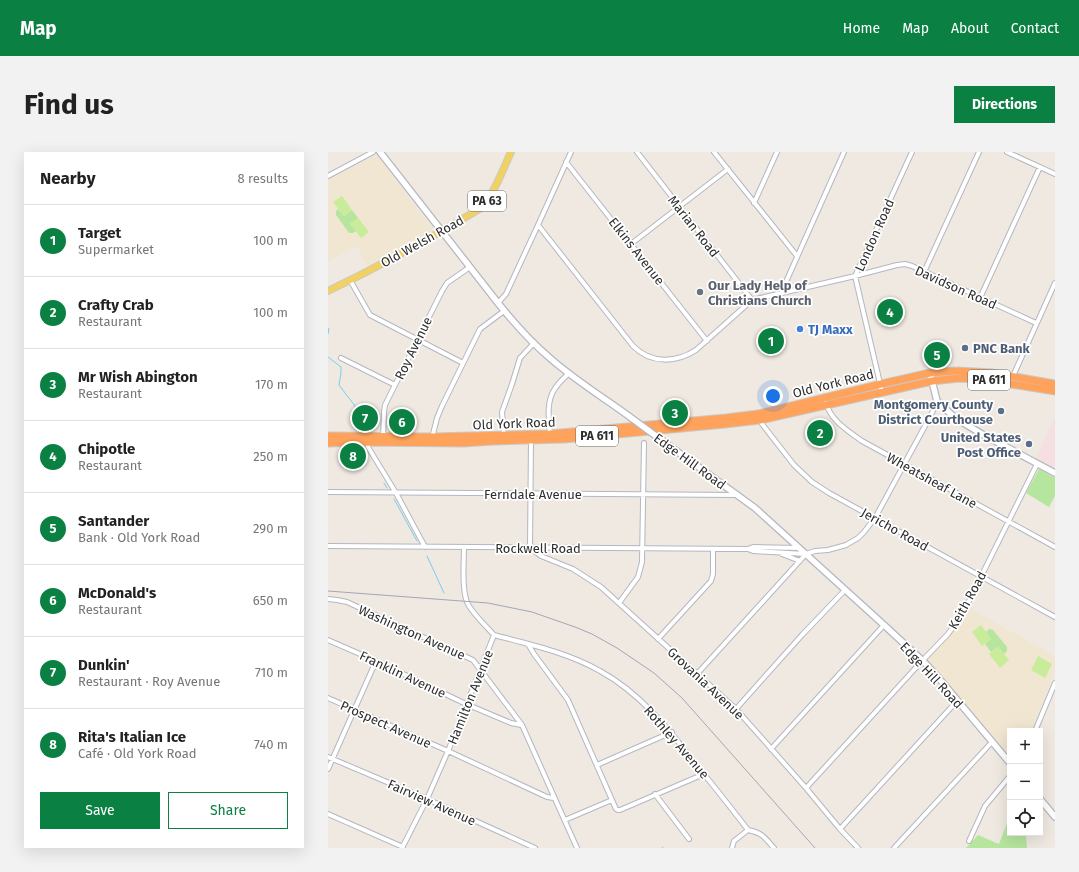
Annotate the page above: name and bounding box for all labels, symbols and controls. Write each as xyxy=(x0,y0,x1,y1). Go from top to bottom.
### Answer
text: Map xyxy=(20,17,57,40)
text: Home xyxy=(843,20,880,37)
text: Map xyxy=(902,20,929,37)
text: About xyxy=(951,20,989,37)
text: Contact xyxy=(1011,20,1059,37)
button: Directions xyxy=(954,86,1055,123)
text: Find us xyxy=(24,88,114,121)
text: Nearby xyxy=(40,168,95,189)
text: 8 results xyxy=(237,171,288,186)
road number: PA 63 xyxy=(468,191,506,211)
street label: Marian Road xyxy=(665,193,722,260)
street label: London Road xyxy=(852,197,897,274)
street label: Old Welsh Road xyxy=(378,212,466,270)
street label: Elkins Avenue xyxy=(606,215,668,288)
text: Target xyxy=(78,224,121,242)
text: 1 xyxy=(50,233,56,248)
text: 100 m xyxy=(253,233,288,248)
text: Supermarket xyxy=(78,242,154,257)
street label: Davidson Road xyxy=(913,263,999,312)
place label: Our Lady Help of Christians Church xyxy=(708,278,812,308)
marker: Our Lady Help of Christians Church xyxy=(695,287,705,297)
text: Crafty Crab xyxy=(78,296,154,314)
pin: 4 xyxy=(877,297,903,327)
text: 2 xyxy=(50,305,56,320)
text: 100 m xyxy=(253,305,288,320)
text: Restaurant xyxy=(78,314,142,329)
street label: Roy Avenue xyxy=(392,314,435,382)
place label: TJ Maxx xyxy=(808,322,853,337)
marker: TJ Maxx xyxy=(795,324,805,334)
pin: 1 xyxy=(758,326,784,356)
pin: 5 xyxy=(924,340,950,370)
place label: PNC Bank xyxy=(973,341,1031,356)
marker: PNC Bank xyxy=(960,343,970,353)
street label: Old York Road xyxy=(791,366,875,401)
text: Mr Wish Abington xyxy=(78,368,198,386)
road number: PA 611 xyxy=(968,370,1010,390)
text: 3 xyxy=(50,377,56,392)
text: 170 m xyxy=(255,377,288,392)
text: Restaurant xyxy=(78,386,142,401)
your location xyxy=(763,386,783,406)
place label: Montgomery County District Courthouse xyxy=(874,397,993,427)
pin: 3 xyxy=(662,398,688,428)
pin: 7 xyxy=(352,403,378,433)
marker: Montgomery County District Courthouse xyxy=(996,406,1006,416)
pin: 6 xyxy=(389,407,415,437)
street label: Old York Road xyxy=(472,415,556,432)
pin: 2 xyxy=(807,418,833,448)
road number: PA 611 xyxy=(576,426,618,446)
street label: Edge Hill Road xyxy=(651,430,729,492)
place label: United States Post Office xyxy=(941,430,1022,460)
marker: United States Post Office xyxy=(1024,439,1034,449)
text: Chipotle xyxy=(78,440,135,458)
pin: 8 xyxy=(340,441,366,471)
text: 4 xyxy=(49,449,57,464)
text: 250 m xyxy=(253,449,288,464)
street label: Wheatsheaf Lane xyxy=(884,449,979,511)
text: Restaurant xyxy=(78,458,142,473)
street label: Ferndale Avenue xyxy=(484,487,582,502)
street label: Jericho Road xyxy=(859,505,931,554)
text: Santander xyxy=(78,512,149,530)
text: 5 xyxy=(50,521,56,536)
text: 290 m xyxy=(253,521,288,536)
text: Bank · Old York Road xyxy=(78,530,200,545)
street label: Rockwell Road xyxy=(495,541,581,556)
street label: Keith Road xyxy=(945,569,990,632)
text: McDonald's xyxy=(78,584,156,602)
text: 6 xyxy=(49,593,57,608)
text: 650 m xyxy=(253,593,288,608)
text: Restaurant xyxy=(78,602,142,617)
street label: Washington Avenue xyxy=(356,602,468,663)
street label: Edge Hill Road xyxy=(897,639,966,712)
street label: Grovania Avenue xyxy=(664,644,747,722)
street label: Franklin Avenue xyxy=(357,648,448,701)
street label: Hamilton Avenue xyxy=(445,648,496,747)
text: Dunkin' xyxy=(78,656,130,674)
text: 7 xyxy=(50,665,56,680)
text: 710 m xyxy=(255,665,288,680)
text: Restaurant · Roy Avenue xyxy=(78,674,220,689)
street label: Prospect Avenue xyxy=(338,698,434,751)
street label: Rothley Avenue xyxy=(641,703,712,782)
text: Rita's Italian Ice xyxy=(78,728,186,746)
map controls xyxy=(1007,728,1043,836)
button: + xyxy=(1007,728,1043,764)
text: 8 xyxy=(49,737,57,752)
text: 740 m xyxy=(254,737,288,752)
text: Café · Old York Road xyxy=(78,746,197,761)
button: − xyxy=(1007,764,1043,800)
street label: Fairview Avenue xyxy=(386,776,478,829)
button: Save xyxy=(40,792,160,829)
button: Share xyxy=(168,792,288,829)
button: locate xyxy=(1007,800,1043,836)

